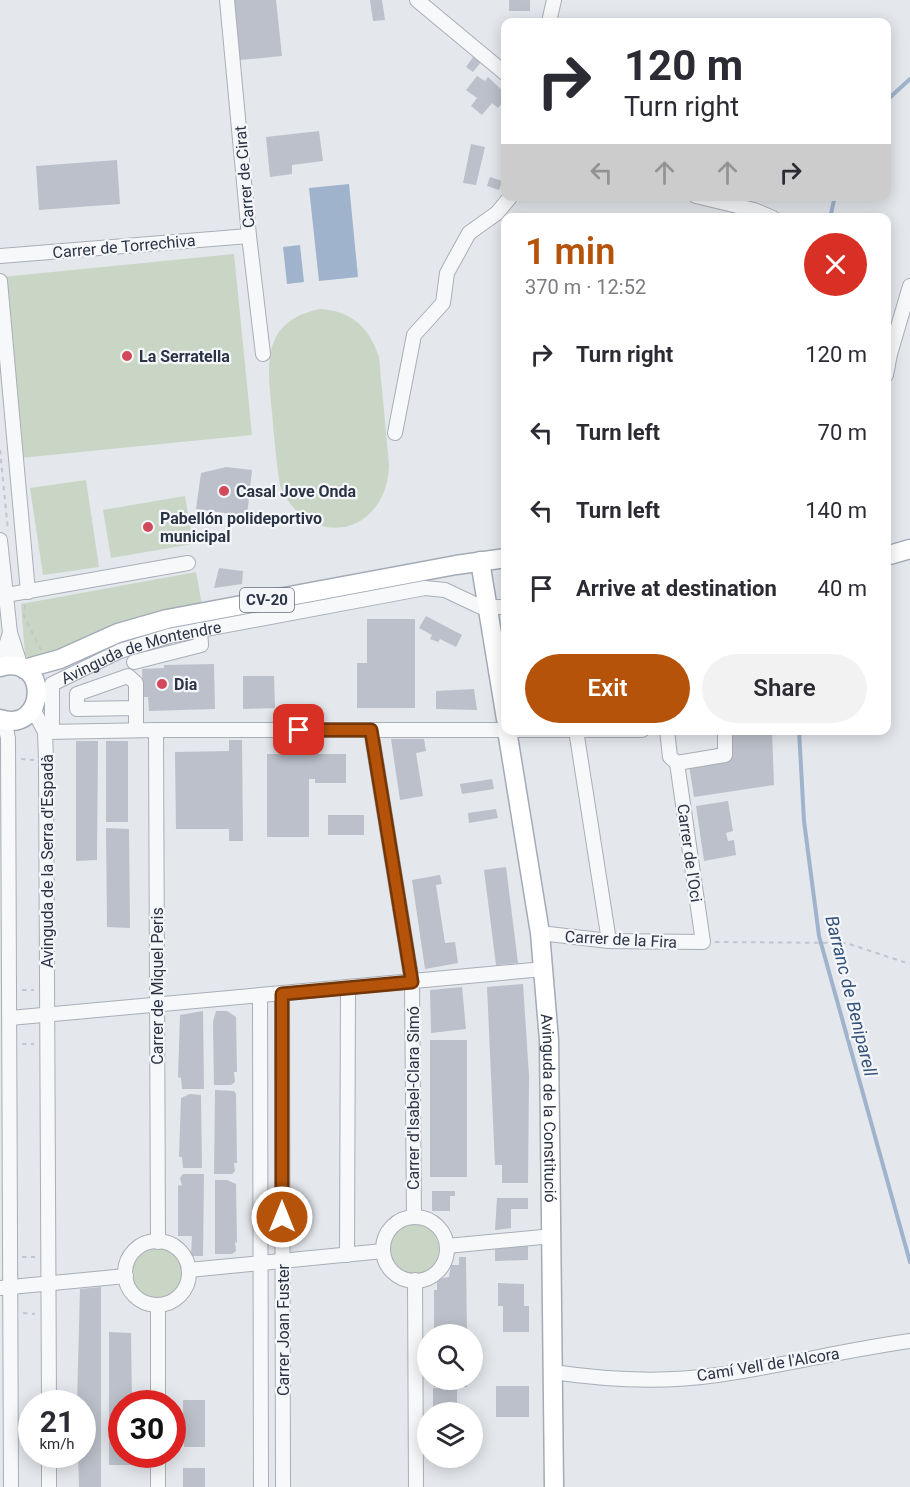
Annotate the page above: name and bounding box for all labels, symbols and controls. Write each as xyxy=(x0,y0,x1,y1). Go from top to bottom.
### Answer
text: 120 m xyxy=(624,41,743,90)
icon: right xyxy=(525,42,603,120)
text: Turn right xyxy=(624,91,739,123)
street label: Carrer de Cirat xyxy=(231,125,258,229)
icon: left xyxy=(585,156,618,189)
icon: ahead xyxy=(648,156,681,189)
icon: ahead xyxy=(711,156,744,189)
icon: right xyxy=(774,156,807,189)
street label: Carrer de Torrechiva xyxy=(52,231,196,262)
text: 1 min xyxy=(525,231,615,273)
button: close xyxy=(804,233,867,296)
text: 370 m · 12:52 xyxy=(525,275,646,299)
icon: right xyxy=(525,338,558,371)
text: Turn right xyxy=(576,342,673,367)
text: 120 m xyxy=(805,342,867,367)
place label: La Serratella xyxy=(139,347,230,366)
marker: La Serratella xyxy=(120,349,134,363)
icon: left xyxy=(525,416,558,449)
text: Turn left xyxy=(576,420,660,445)
text: 70 m xyxy=(818,420,867,445)
place label: Casal Jove Onda xyxy=(236,482,357,501)
marker: Casal Jove Onda xyxy=(217,484,231,498)
icon: left xyxy=(525,494,558,527)
text: Turn left xyxy=(576,498,660,523)
text: 140 m xyxy=(805,498,867,523)
place label: Pabellón polideportivo municipal xyxy=(160,509,322,546)
marker: Pabellón polideportivo municipal xyxy=(141,520,155,534)
icon: arrive xyxy=(525,572,558,605)
text: Arrive at destination xyxy=(576,576,777,601)
text: 40 m xyxy=(818,576,867,601)
road number: CV-20 xyxy=(240,588,294,612)
street label: Avinguda de Montendre xyxy=(58,617,223,688)
button: Exit xyxy=(525,654,690,723)
button: Share xyxy=(702,654,867,723)
place label: Dia xyxy=(174,675,198,694)
marker: Dia xyxy=(155,677,169,691)
pin xyxy=(273,704,324,755)
icon: arrive xyxy=(282,713,315,746)
street label: Avinguda de la Serra d'Espadà xyxy=(38,754,57,968)
street label: Carrer de l'Oci xyxy=(673,803,706,903)
street label: Carrer de Miquel Peris xyxy=(148,907,167,1065)
water label: Barranc de Beniparell xyxy=(821,913,882,1079)
street label: Carrer de la Fira xyxy=(564,927,678,952)
street label: Carrer d'Isabel-Clara Simó xyxy=(404,1006,423,1190)
street label: Avinguda de la Constitució xyxy=(537,1013,560,1203)
position arrow xyxy=(250,1185,314,1249)
street label: Carrer Joan Fuster xyxy=(274,1263,293,1396)
map controls xyxy=(417,1324,483,1468)
button: search xyxy=(417,1324,483,1390)
street label: Camí Vell de l'Alcora xyxy=(695,1344,841,1385)
speed limit sign: 30 xyxy=(108,1390,186,1468)
button: layers xyxy=(417,1402,483,1468)
text: 21 xyxy=(40,1404,74,1439)
text: km/h xyxy=(39,1435,75,1453)

